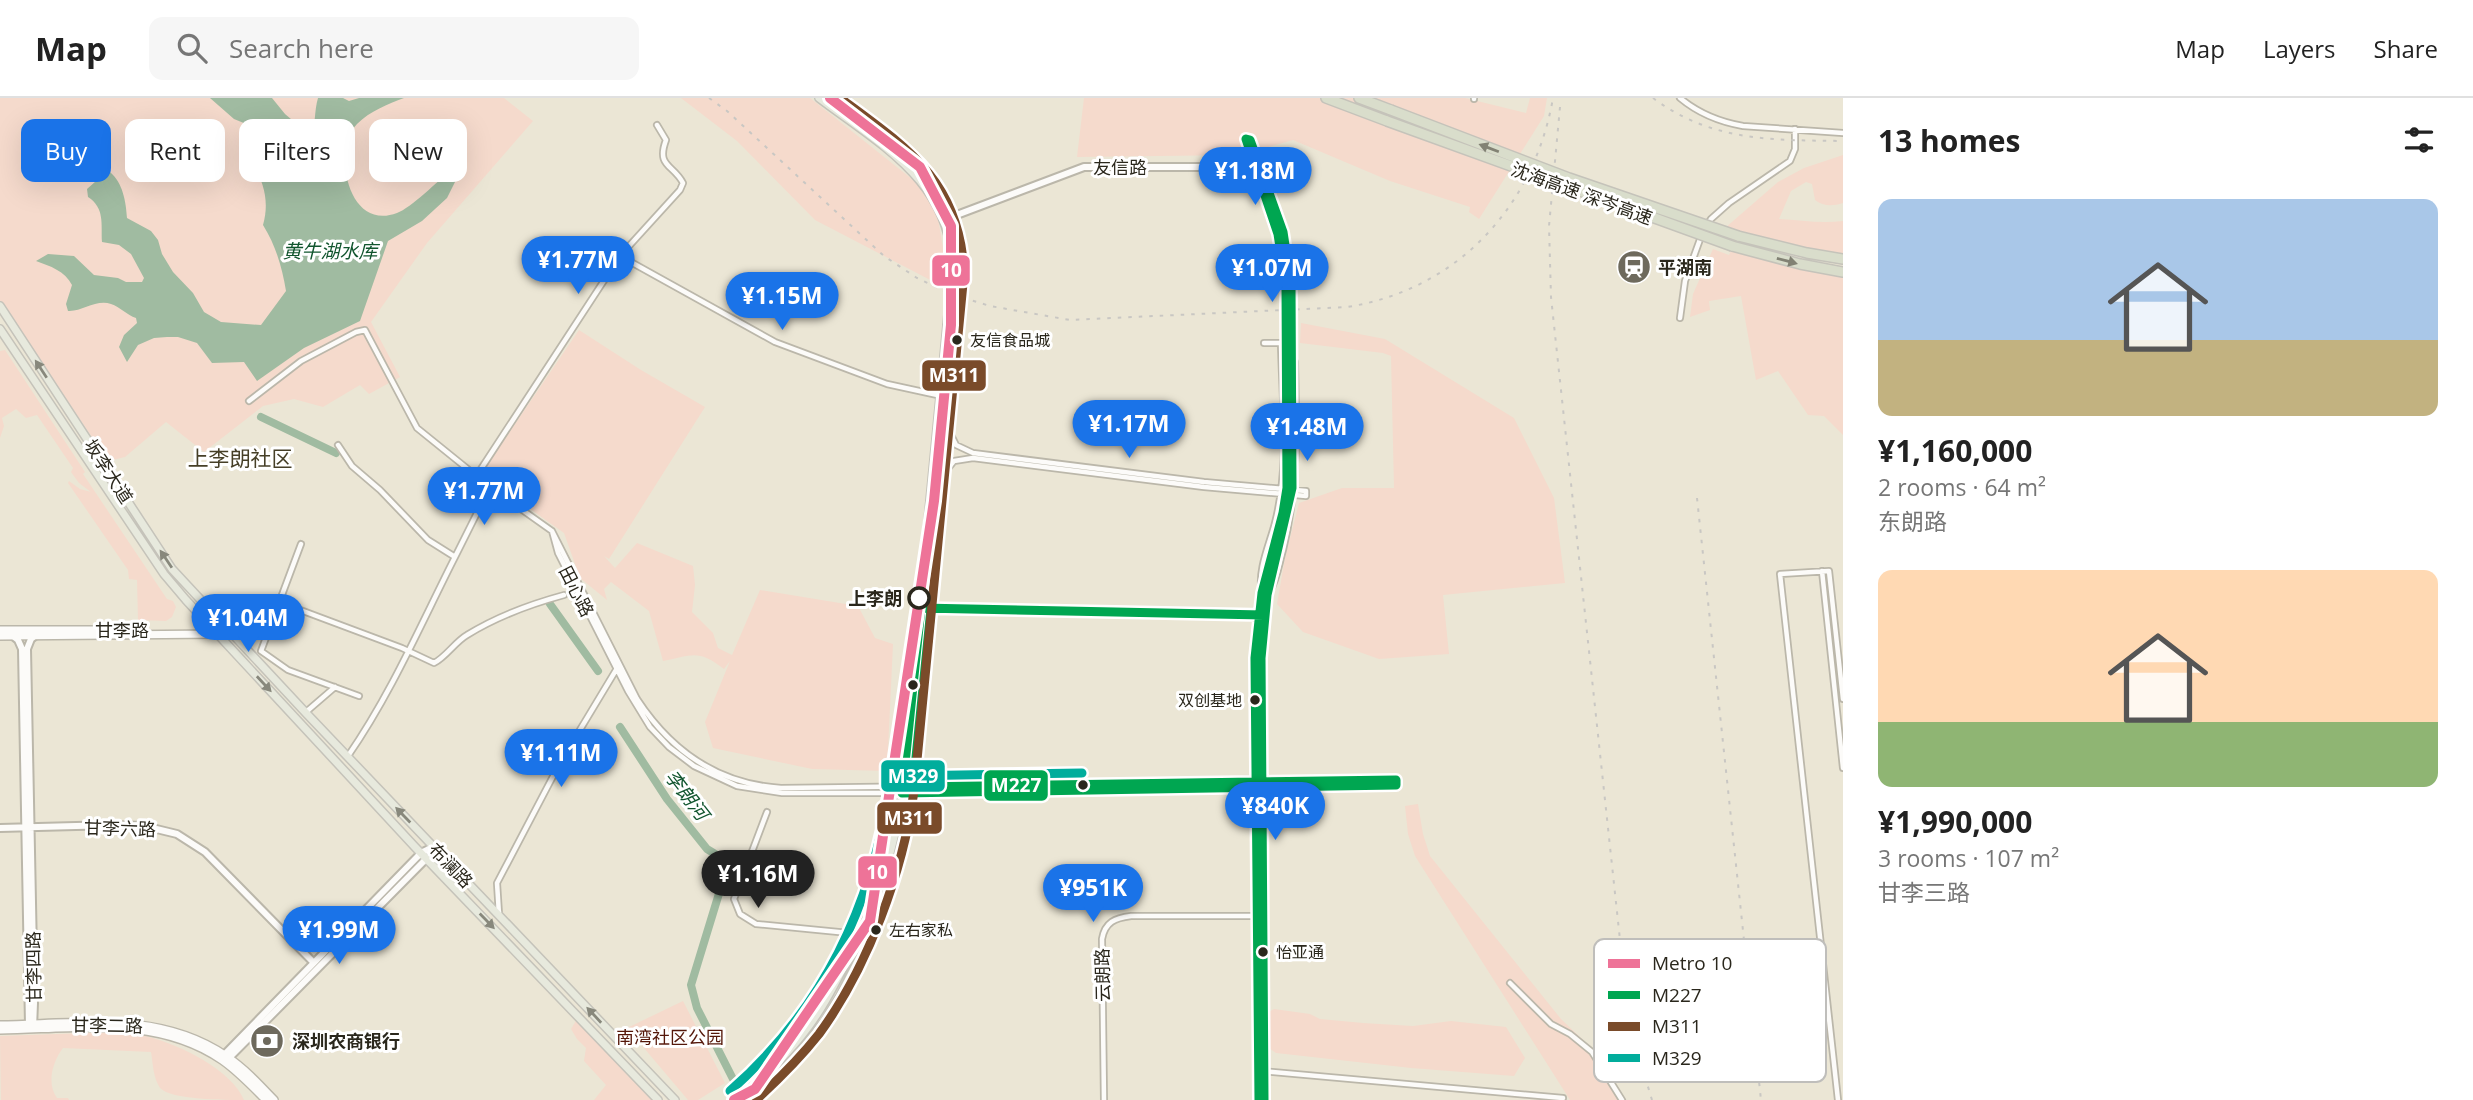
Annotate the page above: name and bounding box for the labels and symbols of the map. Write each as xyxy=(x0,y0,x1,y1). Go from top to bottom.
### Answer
one-way arrow xyxy=(1479,142,1500,153)
pin: ¥1.18M xyxy=(1198,148,1312,207)
street label: 友信路 xyxy=(1093,155,1147,179)
street label: 沈海高速 深岑高速 xyxy=(1508,156,1656,230)
pin: ¥1.77M xyxy=(521,236,635,296)
water label: 黄牛湖水库 xyxy=(282,238,380,264)
pin: ¥1.07M xyxy=(1215,244,1329,304)
station icon: 平湖南 xyxy=(1615,248,1653,286)
line badge: 10 xyxy=(931,254,971,287)
place label: 平湖南 xyxy=(1658,255,1712,279)
one-way arrow xyxy=(1777,256,1799,267)
text: 10 xyxy=(940,257,962,283)
pin: ¥1.15M xyxy=(725,272,839,332)
place label: 友信食品城 xyxy=(970,329,1050,351)
marker: 友信食品城 xyxy=(950,333,964,347)
line badge: M311 xyxy=(921,359,987,392)
one-way arrow xyxy=(34,360,48,378)
text: M311 xyxy=(929,362,979,388)
pin: ¥1.17M xyxy=(1072,400,1186,460)
pin: ¥1.48M xyxy=(1250,404,1364,463)
street label: 坂李大道 xyxy=(79,434,139,508)
district label: 上李朗社区 xyxy=(188,444,293,472)
pin: ¥1.77M xyxy=(427,468,541,527)
one-way arrow xyxy=(159,550,173,568)
street label: 田心路 xyxy=(554,561,600,621)
place label: 上李朗 xyxy=(848,586,902,610)
marker: 上李朗 xyxy=(908,587,930,609)
pin: ¥1.04M xyxy=(191,594,305,654)
street label: 甘李路 xyxy=(95,618,149,642)
one-way arrow xyxy=(256,675,272,692)
unlabelled marker xyxy=(906,678,920,692)
place label: 双创基地 xyxy=(1178,689,1242,711)
marker: 双创基地 xyxy=(1248,693,1262,707)
pin: ¥1.11M xyxy=(504,730,618,789)
line badge: M329 xyxy=(880,759,946,793)
text: M329 xyxy=(888,763,938,789)
water label: 李朗河 xyxy=(659,765,717,829)
line badge: M227 xyxy=(983,769,1049,802)
text: M227 xyxy=(991,772,1041,798)
unlabelled marker xyxy=(1076,778,1090,792)
pin: ¥840K xyxy=(1226,782,1324,842)
line badge: M311 xyxy=(876,801,943,835)
text: M311 xyxy=(884,805,934,831)
one-way arrow xyxy=(396,807,412,824)
street label: 甘李六路 xyxy=(84,815,156,841)
street label: 布澜路 xyxy=(424,837,478,893)
pin: ¥1.16M xyxy=(701,850,815,910)
line badge: 10 xyxy=(857,855,898,889)
text: 10 xyxy=(866,859,888,885)
pin: ¥951K xyxy=(1044,864,1142,924)
pin: ¥1.99M xyxy=(282,906,396,966)
one-way arrow xyxy=(478,912,494,929)
place label: 左右家私 xyxy=(889,919,953,941)
marker: 左右家私 xyxy=(869,923,883,937)
street label: 甘李四路 xyxy=(20,931,46,1003)
legend xyxy=(1594,939,1826,1082)
place label: 怡亚通 xyxy=(1276,941,1324,963)
marker: 怡亚通 xyxy=(1256,945,1270,959)
street label: 云朗路 xyxy=(1090,948,1114,1002)
text: Metro 10 xyxy=(1652,950,1732,976)
text: M227 xyxy=(1652,982,1702,1008)
one-way arrow xyxy=(587,1007,603,1024)
street label: 甘李二路 xyxy=(71,1012,143,1038)
text: M311 xyxy=(1652,1013,1702,1039)
bank icon: 深圳农商银行 xyxy=(248,1022,286,1060)
park label: 南湾社区公园 xyxy=(616,1025,724,1049)
place label: 深圳农商银行 xyxy=(292,1029,400,1053)
text: M329 xyxy=(1652,1045,1702,1071)

